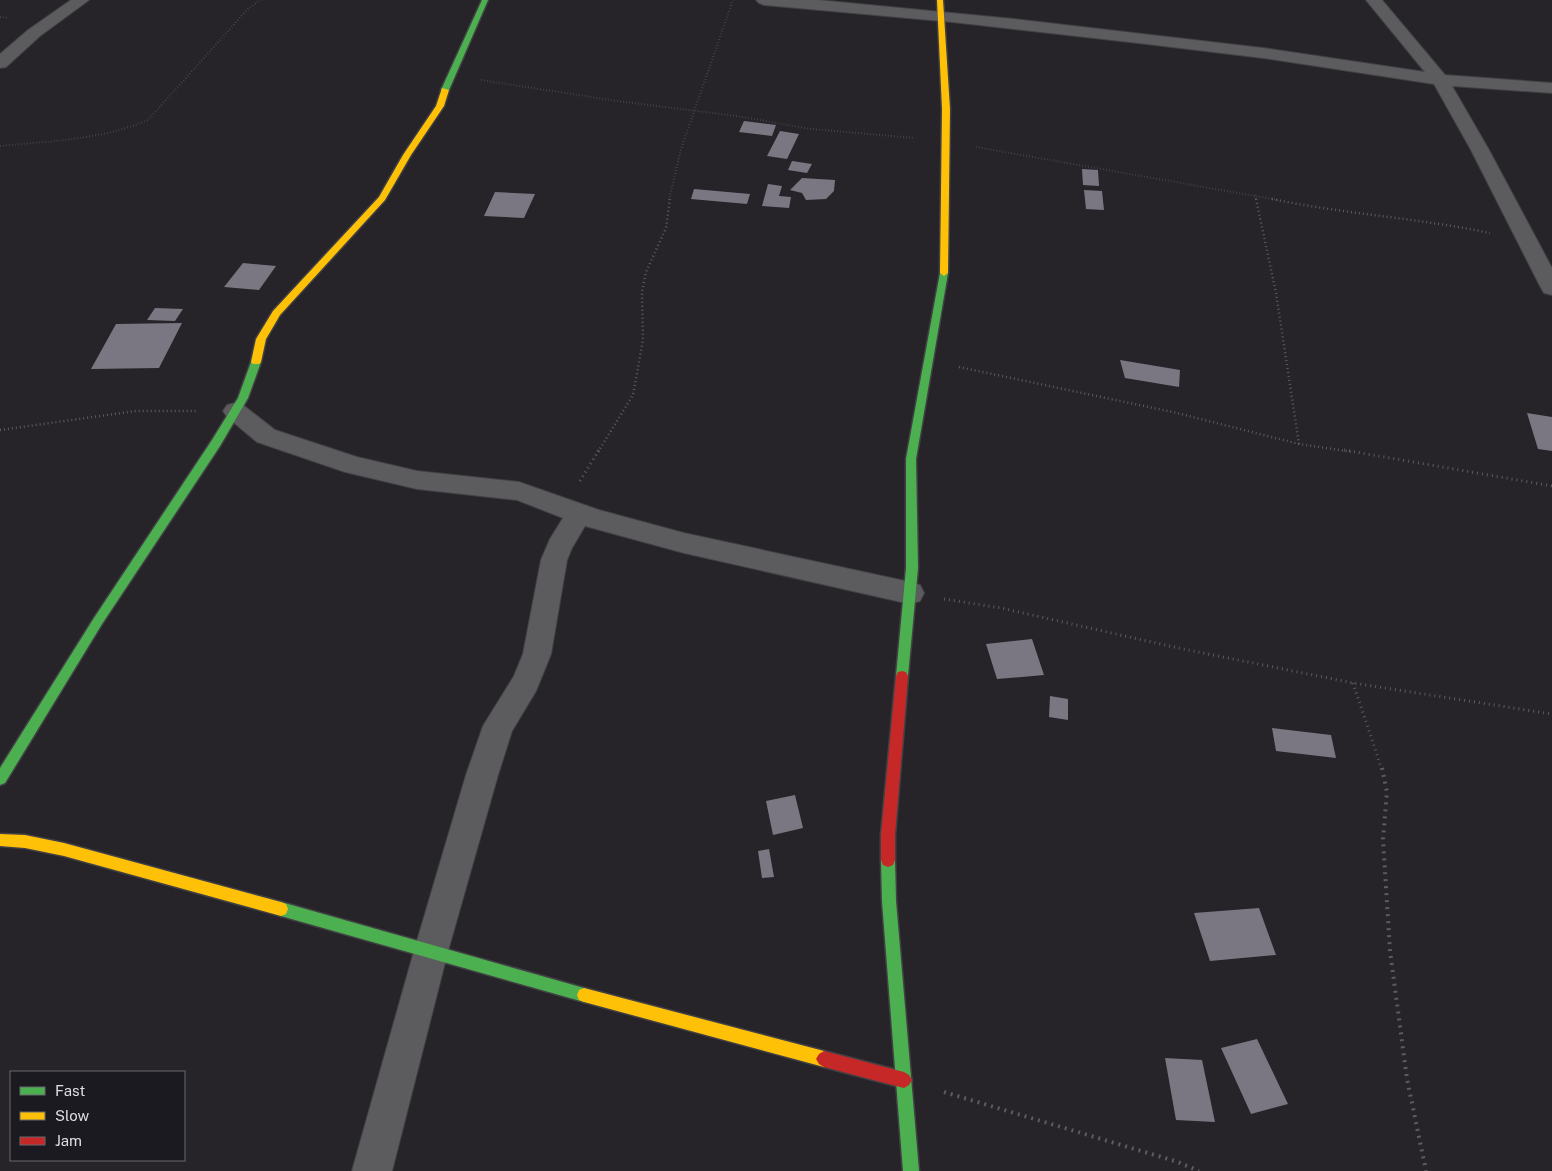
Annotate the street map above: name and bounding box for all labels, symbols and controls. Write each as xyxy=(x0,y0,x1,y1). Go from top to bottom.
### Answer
legend xyxy=(10,1071,185,1161)
text: Fast xyxy=(55,1082,85,1099)
text: Slow xyxy=(55,1107,90,1124)
text: Jam xyxy=(55,1132,82,1149)

